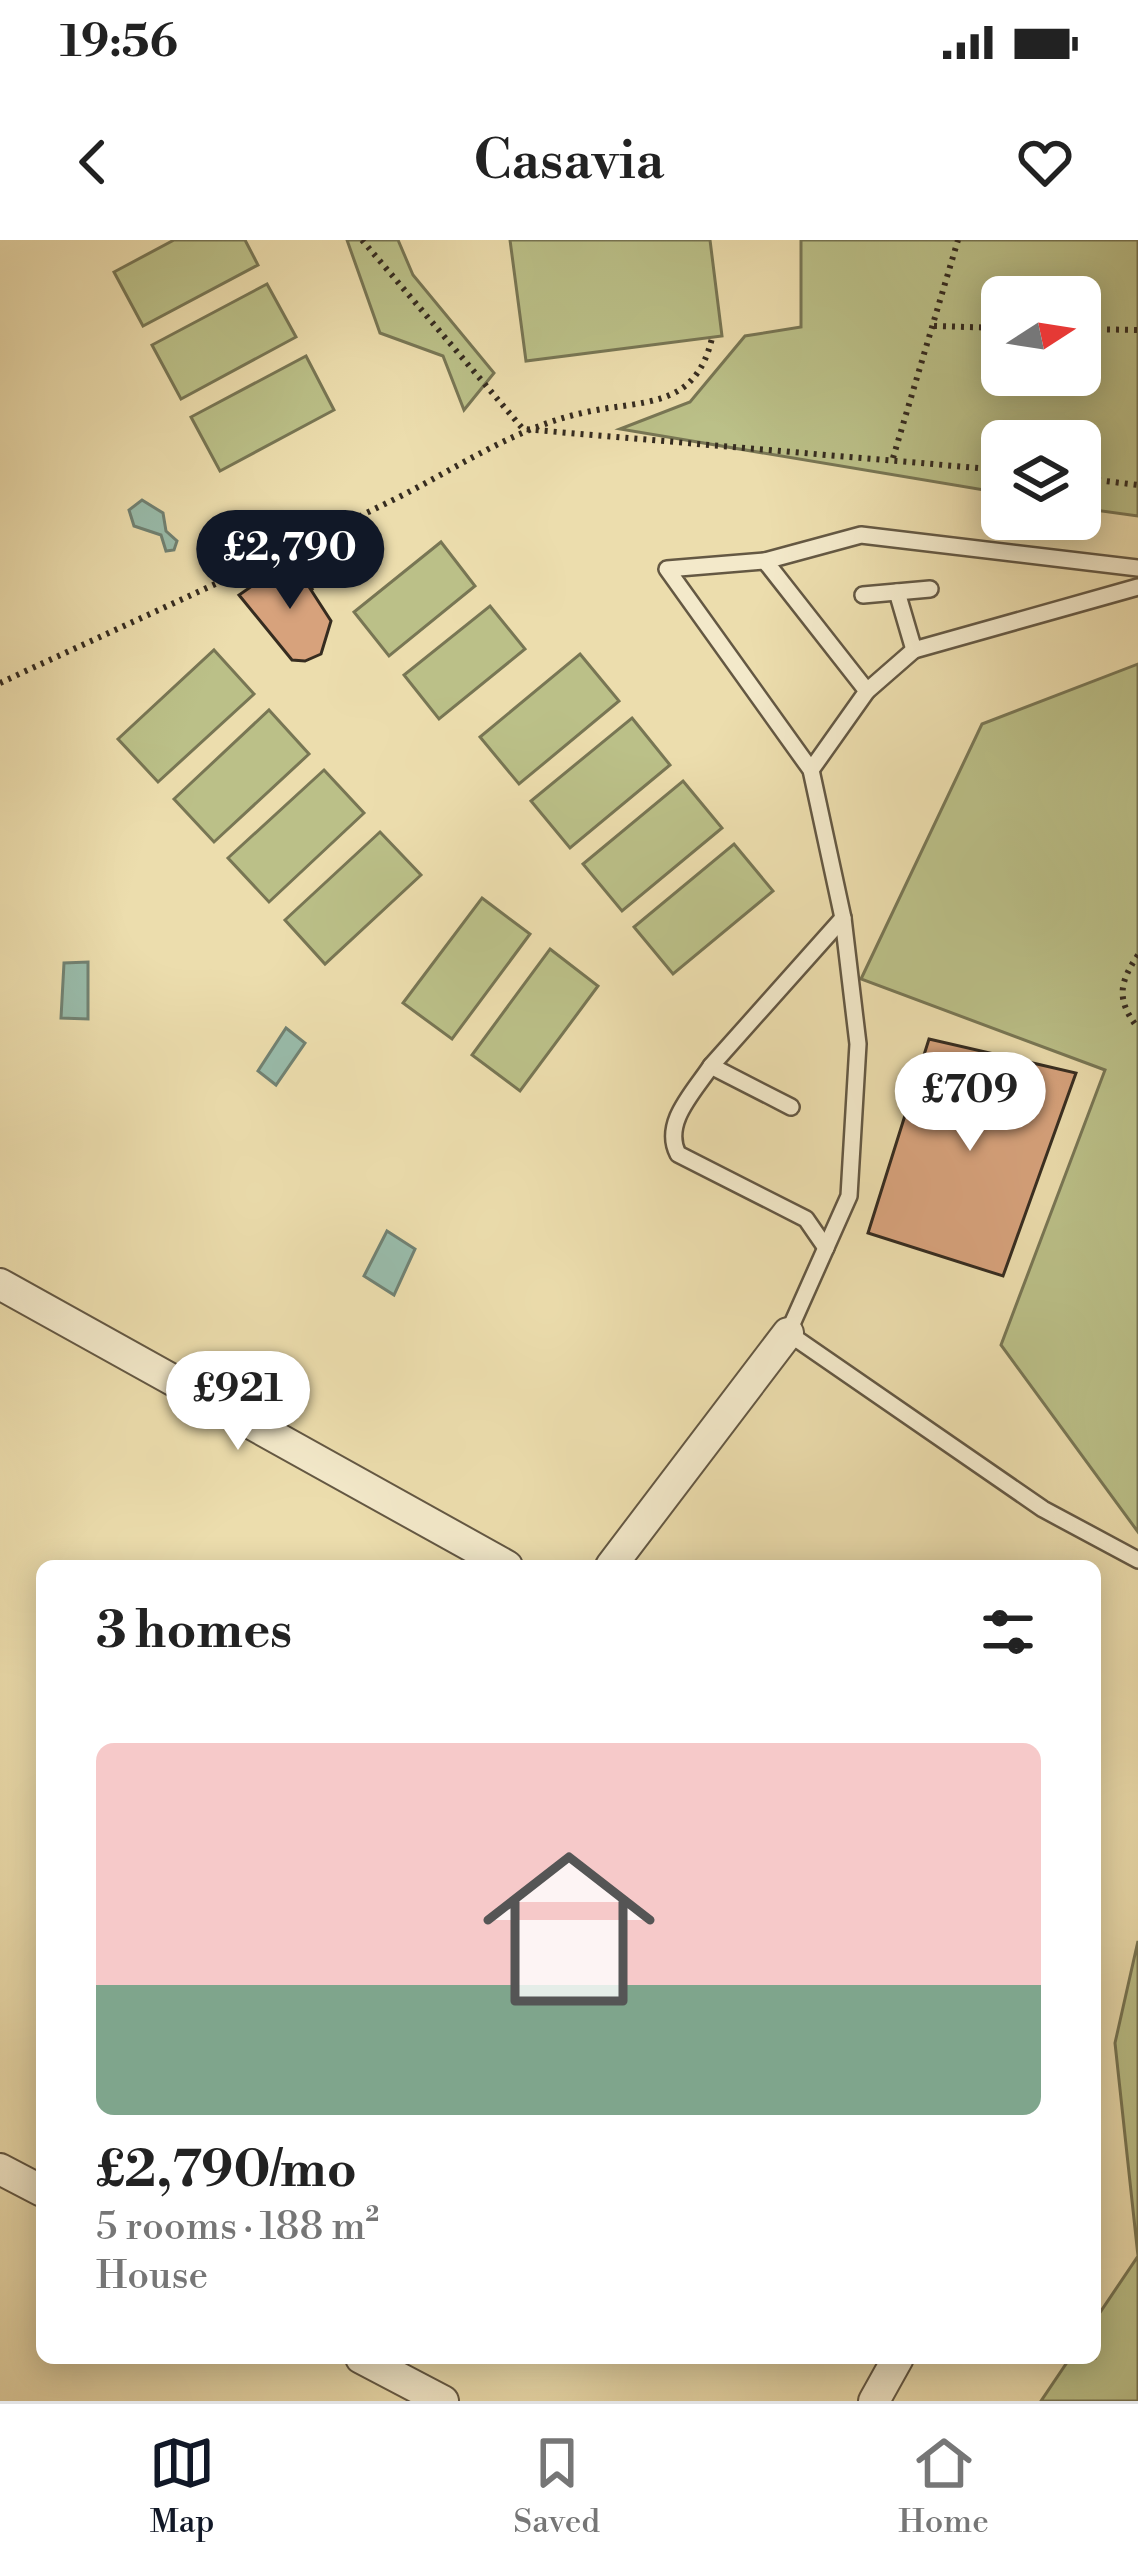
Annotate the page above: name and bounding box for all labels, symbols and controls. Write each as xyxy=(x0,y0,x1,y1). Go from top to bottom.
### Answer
text: 19:56 xyxy=(60,14,178,71)
text: Casavia xyxy=(474,128,664,196)
icon: back xyxy=(60,129,126,195)
icon: heart xyxy=(1012,129,1078,195)
north arrow xyxy=(981,276,1101,396)
map controls xyxy=(981,276,1101,540)
button: layers xyxy=(981,420,1101,540)
pin: £2,790 xyxy=(192,510,388,612)
text: £2,790 xyxy=(223,524,357,573)
pin: £709 xyxy=(899,1052,1041,1154)
text: £709 xyxy=(922,1066,1018,1115)
pin: £921 xyxy=(167,1351,309,1453)
text: £921 xyxy=(193,1365,283,1414)
icon: filters xyxy=(975,1599,1041,1665)
text: 3 homes xyxy=(96,1600,292,1664)
icon: home xyxy=(461,1821,677,2037)
text: £2,790/mo xyxy=(96,2139,357,2203)
text: 5 rooms · 188 m² xyxy=(96,2203,379,2252)
text: House xyxy=(96,2252,208,2301)
tab: Map xyxy=(149,2430,215,2543)
tab: Saved xyxy=(513,2430,600,2543)
tab: Home xyxy=(898,2430,989,2543)

